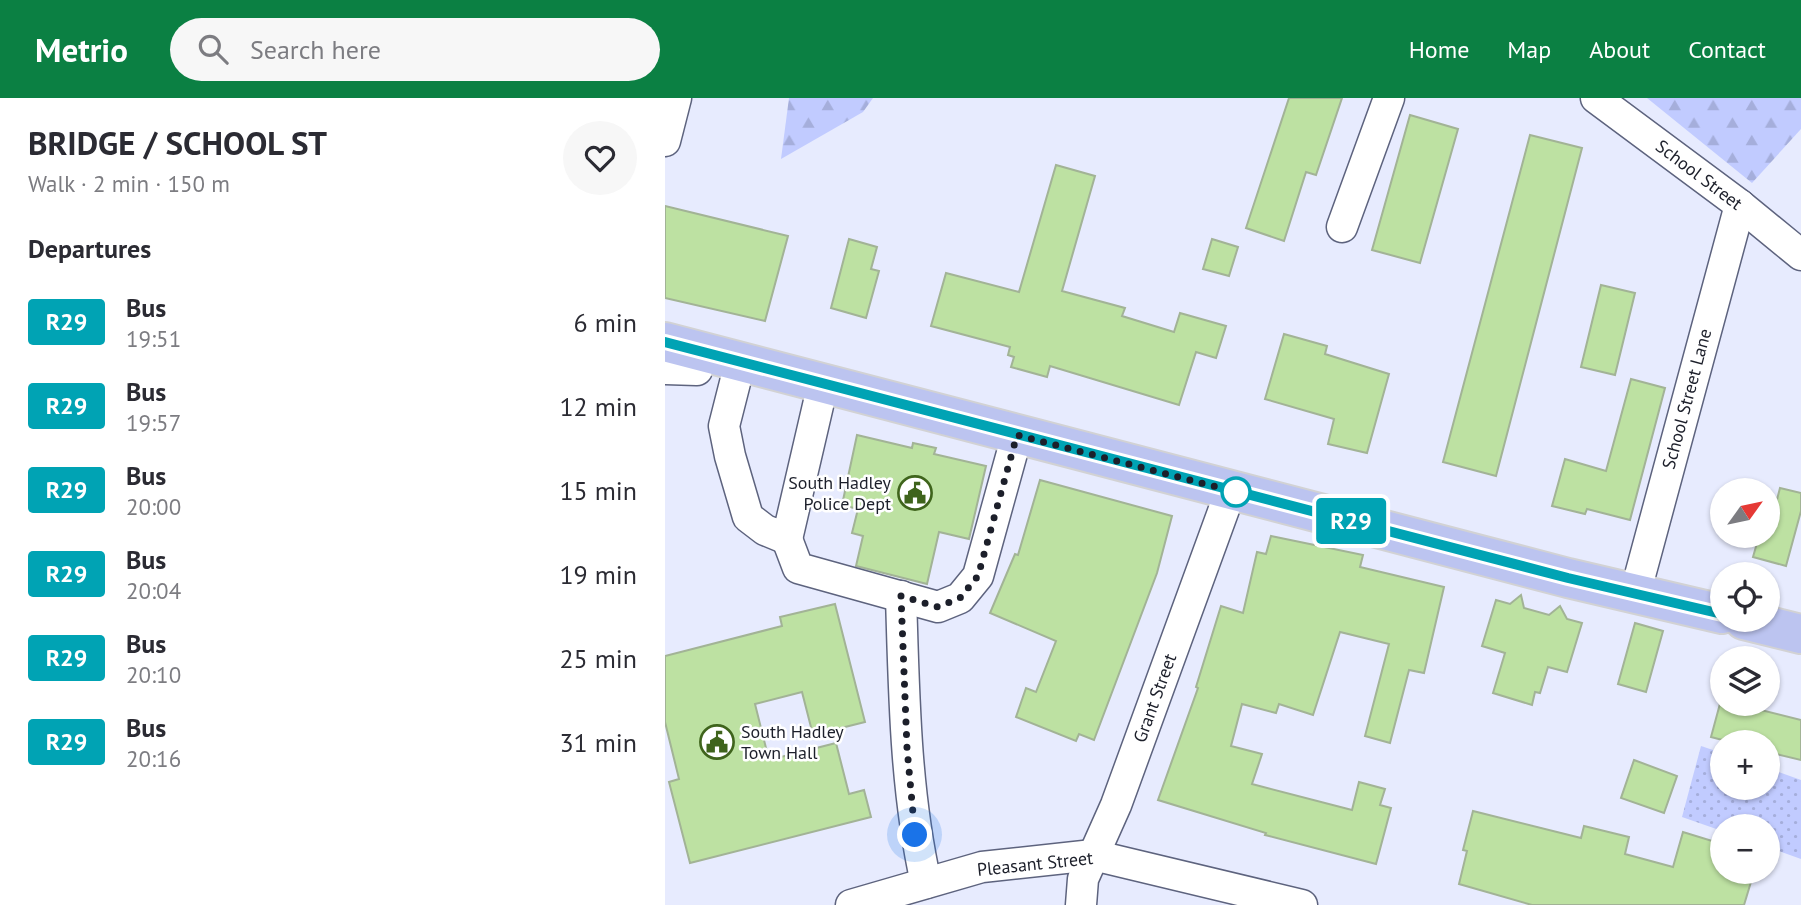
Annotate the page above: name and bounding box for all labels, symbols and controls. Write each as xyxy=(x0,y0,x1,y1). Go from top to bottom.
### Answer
search box xyxy=(170,18,660,81)
text: Metrio xyxy=(35,28,128,71)
icon: search xyxy=(194,30,232,68)
text: Search here xyxy=(250,33,381,66)
text: Home xyxy=(1409,34,1469,65)
text: Map xyxy=(1507,34,1551,65)
text: About xyxy=(1589,34,1650,65)
text: Contact xyxy=(1688,34,1766,65)
text: BRIDGE / SCHOOL ST xyxy=(28,121,327,164)
button: heart xyxy=(563,121,637,195)
street label: School Street xyxy=(1651,134,1747,215)
text: Walk · 2 min · 150 m xyxy=(28,169,230,198)
text: Departures xyxy=(28,232,151,265)
text: Bus xyxy=(126,291,166,324)
text: R29 xyxy=(46,306,87,337)
text: 6 min xyxy=(574,306,637,339)
text: 19:51 xyxy=(126,324,181,353)
street label: School Street Lane xyxy=(1657,326,1716,472)
text: Bus xyxy=(126,375,166,408)
text: R29 xyxy=(46,390,87,421)
text: 12 min xyxy=(559,390,637,423)
text: 19:57 xyxy=(126,408,181,437)
text: Bus xyxy=(126,459,166,492)
place label: South Hadley Police Dept xyxy=(788,471,892,515)
text: R29 xyxy=(46,474,87,505)
text: 15 min xyxy=(559,474,637,507)
public building icon: South Hadley Police Dept xyxy=(896,474,934,512)
unlabelled marker xyxy=(1221,477,1251,507)
north arrow xyxy=(1710,478,1780,548)
map controls xyxy=(1710,478,1780,884)
text: 20:00 xyxy=(126,492,181,521)
line badge: R29 xyxy=(1311,498,1391,544)
text: R29 xyxy=(1330,505,1372,536)
text: Bus xyxy=(126,543,166,576)
text: R29 xyxy=(46,558,87,589)
text: 19 min xyxy=(559,558,637,591)
button: locate xyxy=(1710,562,1780,632)
text: 20:04 xyxy=(126,576,181,605)
text: Bus xyxy=(126,627,166,660)
text: R29 xyxy=(46,642,87,673)
text: 25 min xyxy=(559,642,637,675)
button: layers xyxy=(1710,646,1780,716)
street label: Grant Street xyxy=(1128,650,1181,745)
text: 20:10 xyxy=(126,660,181,689)
text: Bus xyxy=(126,711,166,744)
place label: South Hadley Town Hall xyxy=(741,720,844,764)
public building icon: South Hadley Town Hall xyxy=(698,723,736,761)
text: R29 xyxy=(46,726,87,757)
text: 31 min xyxy=(559,726,637,759)
button: + xyxy=(1710,730,1780,800)
text: 20:16 xyxy=(126,744,181,773)
button: − xyxy=(1710,814,1780,884)
your location xyxy=(897,817,932,852)
street label: Pleasant Street xyxy=(976,846,1094,881)

